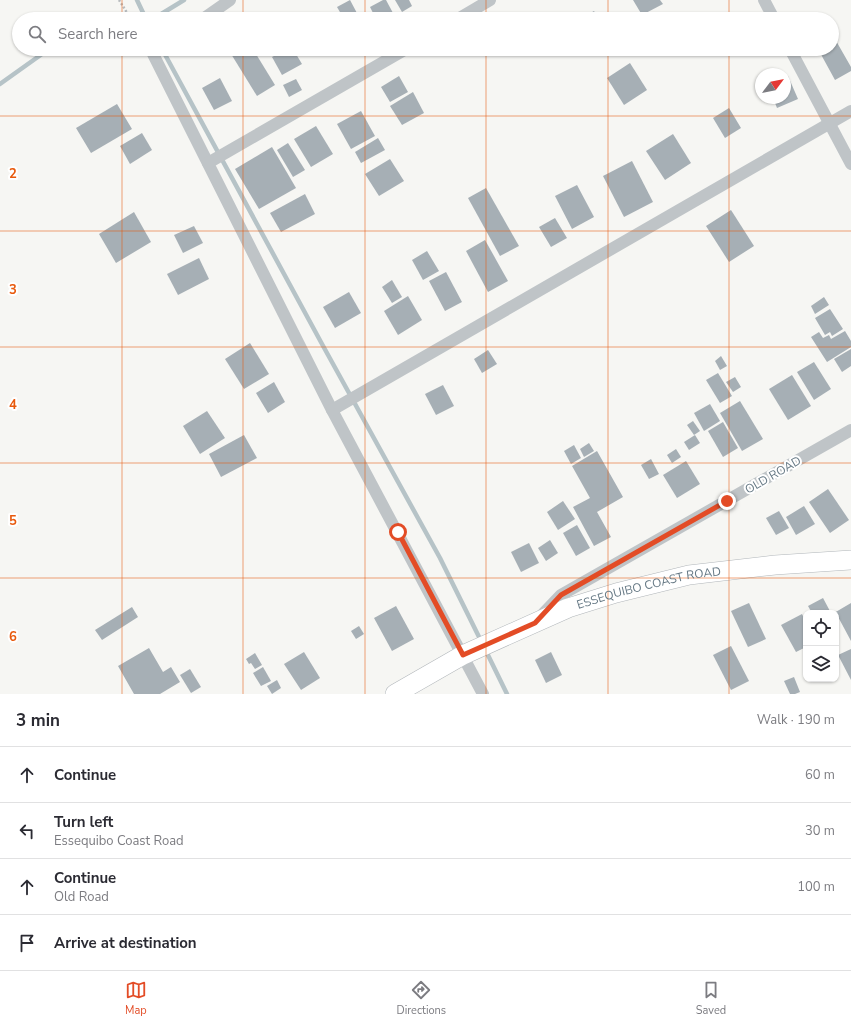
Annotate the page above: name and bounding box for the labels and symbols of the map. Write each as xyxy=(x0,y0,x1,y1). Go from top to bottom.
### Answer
north arrow xyxy=(755,68,791,104)
text: 2 xyxy=(9,165,17,183)
text: 3 xyxy=(9,281,17,299)
text: 4 xyxy=(9,396,17,414)
street label: OLD ROAD xyxy=(742,452,804,498)
route end xyxy=(718,492,736,510)
text: 5 xyxy=(9,512,17,530)
route start xyxy=(389,523,407,541)
street label: ESSEQUIBO COAST ROAD xyxy=(575,563,722,613)
text: 6 xyxy=(9,628,17,646)

